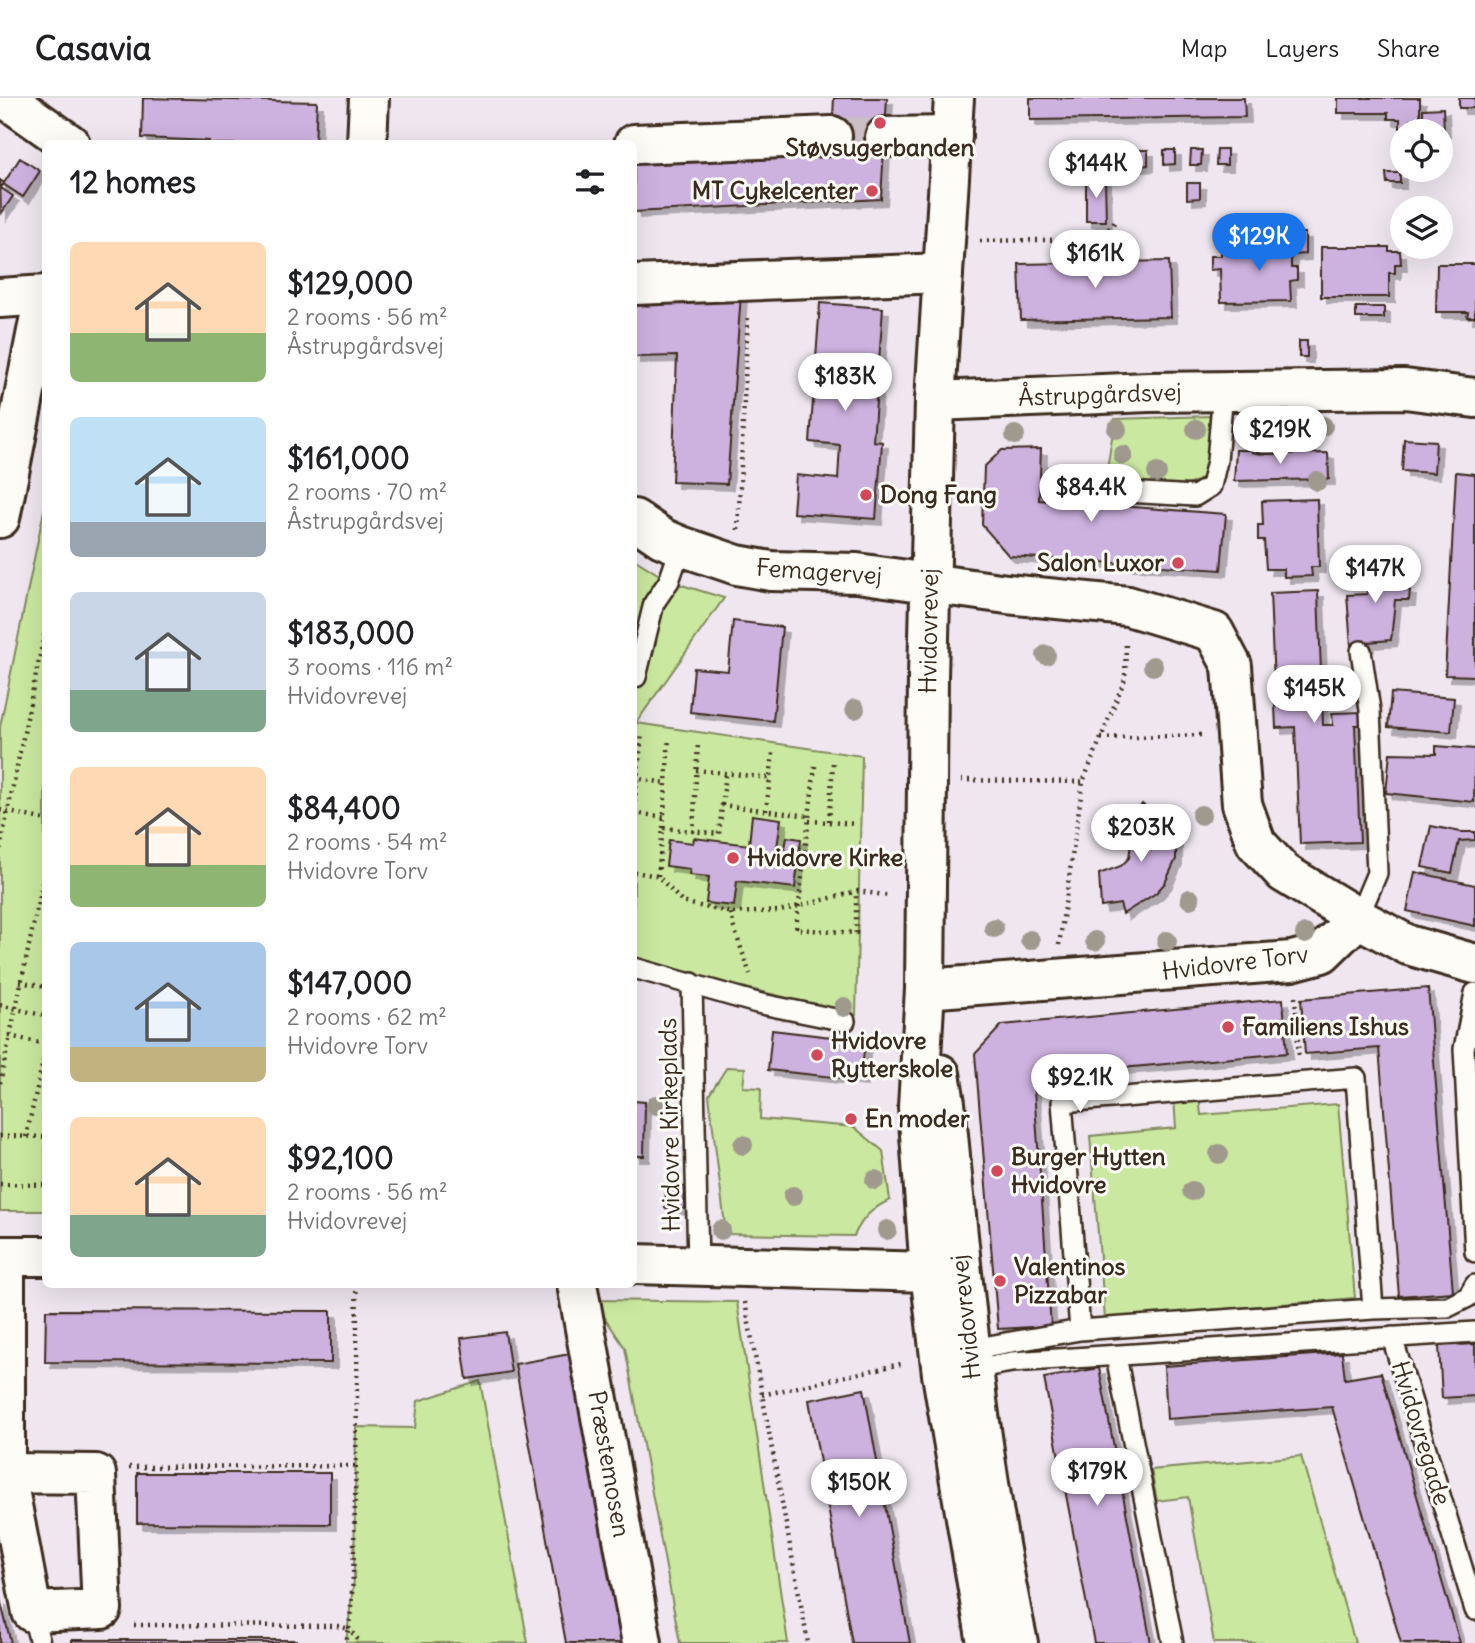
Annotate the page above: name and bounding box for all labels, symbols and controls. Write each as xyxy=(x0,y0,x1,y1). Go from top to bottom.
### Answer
text: Casavia xyxy=(35,27,151,69)
text: Map xyxy=(1181,33,1227,63)
text: Layers xyxy=(1265,33,1339,63)
text: Share xyxy=(1377,33,1440,63)
marker: Støvsugerbanden xyxy=(872,115,888,131)
map controls xyxy=(1390,119,1453,259)
button: locate xyxy=(1390,119,1453,182)
place label: Støvsugerbanden xyxy=(786,132,974,162)
pin: $144K xyxy=(1047,140,1145,200)
text: $144K xyxy=(1065,148,1127,177)
text: 12 homes xyxy=(70,163,196,201)
icon: filters xyxy=(571,163,609,201)
place label: MT Cykelcenter xyxy=(692,175,858,205)
marker: MT Cykelcenter xyxy=(864,183,880,199)
button: layers xyxy=(1390,196,1453,259)
pin: $129K xyxy=(1210,214,1308,273)
text: $129K xyxy=(1228,221,1290,250)
pin: $161K xyxy=(1046,230,1144,290)
text: $161K xyxy=(1066,238,1124,267)
text: $129,000 xyxy=(287,264,414,302)
icon: home xyxy=(126,270,210,354)
text: 2 rooms · 56 m² xyxy=(287,302,448,331)
text: Åstrupgårdsvej xyxy=(287,331,444,360)
pin: $183K xyxy=(796,354,894,413)
text: $183K xyxy=(814,361,876,390)
street label: Åstrupgårdsvej xyxy=(1018,376,1182,412)
pin: $219K xyxy=(1231,406,1329,466)
text: $219K xyxy=(1249,414,1311,443)
text: $161,000 xyxy=(287,439,410,477)
icon: home xyxy=(126,445,210,529)
pin: $84.4K xyxy=(1034,464,1148,524)
text: $84.4K xyxy=(1055,472,1127,501)
text: 2 rooms · 70 m² xyxy=(287,477,447,506)
place label: Dong Fang xyxy=(880,479,997,509)
marker: Dong Fang xyxy=(858,487,874,503)
text: Åstrupgårdsvej xyxy=(287,506,444,535)
pin: $147K xyxy=(1326,546,1424,605)
place label: Salon Luxor xyxy=(1037,547,1164,577)
street label: Femagervej xyxy=(755,552,883,590)
text: $147K xyxy=(1345,553,1405,582)
marker: Salon Luxor xyxy=(1170,555,1186,571)
street label: Hvidovrevej xyxy=(912,568,944,694)
text: $183,000 xyxy=(287,614,415,652)
icon: home xyxy=(126,620,210,704)
text: 3 rooms · 116 m² xyxy=(287,652,453,681)
pin: $145K xyxy=(1265,666,1363,725)
text: $145K xyxy=(1283,673,1345,702)
text: Hvidovrevej xyxy=(287,681,407,710)
text: $84,400 xyxy=(287,789,401,827)
icon: home xyxy=(126,795,210,879)
pin: $203K xyxy=(1092,804,1190,864)
text: $203K xyxy=(1107,812,1175,841)
text: 2 rooms · 54 m² xyxy=(287,827,448,856)
place label: Hvidovre Kirke xyxy=(747,842,903,872)
marker: Hvidovre Kirke xyxy=(725,850,741,866)
text: Hvidovre Torv xyxy=(287,856,428,885)
street label: Hvidovre Torv xyxy=(1160,938,1310,986)
text: $147,000 xyxy=(287,964,412,1002)
icon: home xyxy=(126,970,210,1054)
text: 2 rooms · 62 m² xyxy=(287,1002,447,1031)
place label: Familiens Ishus xyxy=(1242,1011,1409,1041)
street label: Hvidovre Kirkeplads xyxy=(652,1018,686,1232)
marker: Familiens Ishus xyxy=(1220,1019,1236,1035)
place label: Hvidovre Rytterskole xyxy=(831,1025,953,1083)
text: Hvidovre Torv xyxy=(287,1031,428,1060)
marker: Hvidovre Rytterskole xyxy=(809,1047,825,1063)
pin: $92.1K xyxy=(1023,1054,1137,1114)
text: $92.1K xyxy=(1047,1062,1113,1091)
place label: En moder xyxy=(865,1103,970,1133)
marker: En moder xyxy=(843,1111,859,1127)
text: $92,100 xyxy=(287,1139,394,1177)
place label: Burger Hytten Hvidovre xyxy=(1011,1141,1166,1199)
icon: home xyxy=(126,1145,210,1229)
marker: Burger Hytten Hvidovre xyxy=(989,1163,1005,1179)
text: 2 rooms · 56 m² xyxy=(287,1177,448,1206)
text: Hvidovrevej xyxy=(287,1206,407,1235)
place label: Valentinos Pizzabar xyxy=(1014,1251,1126,1309)
street label: Hvidovrevej xyxy=(944,1253,986,1381)
marker: Valentinos Pizzabar xyxy=(992,1273,1008,1289)
street label: Hvidovregade xyxy=(1386,1357,1458,1509)
street label: Præstemosen xyxy=(582,1388,638,1540)
pin: $179K xyxy=(1048,1448,1146,1508)
text: $179K xyxy=(1067,1456,1127,1485)
pin: $150K xyxy=(810,1460,908,1519)
text: $150K xyxy=(827,1467,891,1496)

